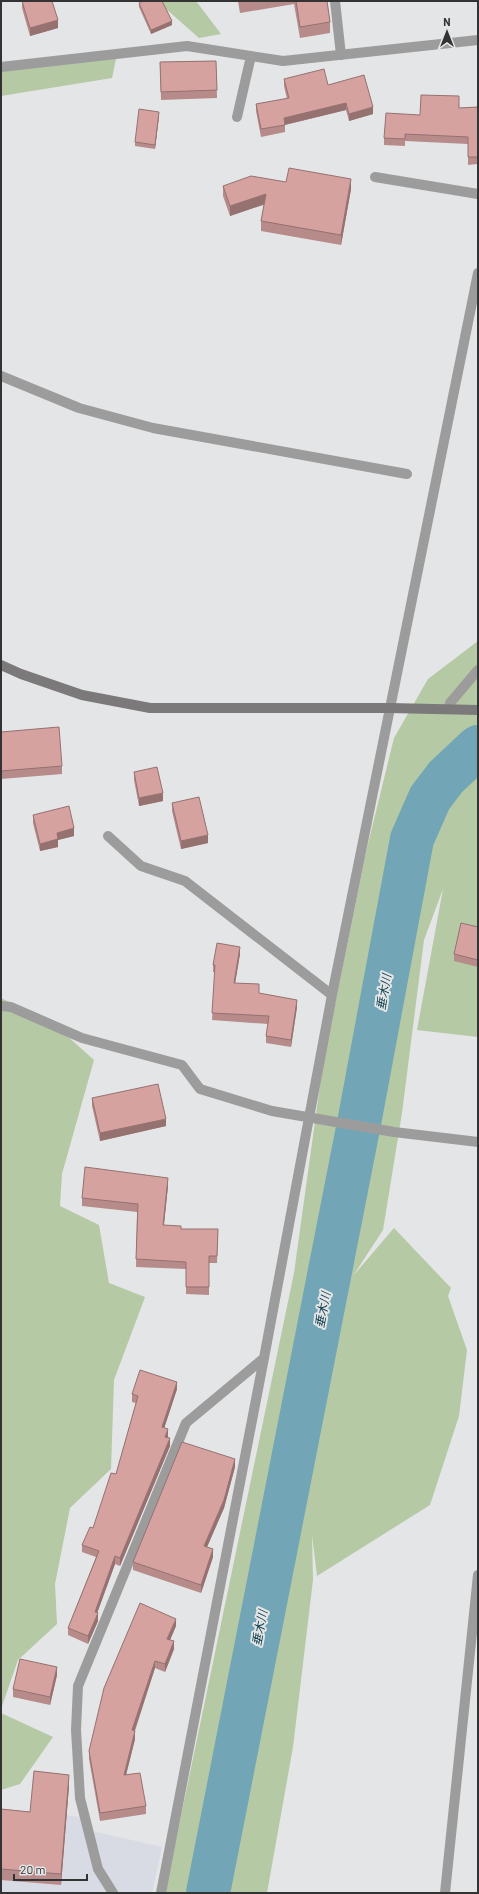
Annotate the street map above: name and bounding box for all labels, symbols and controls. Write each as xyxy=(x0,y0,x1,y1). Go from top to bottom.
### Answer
north arrow xyxy=(427,12,467,52)
text: N xyxy=(443,15,451,28)
water label: 垂木川 xyxy=(373,971,393,1011)
water label: 垂木川 xyxy=(312,1289,333,1329)
water label: 垂木川 xyxy=(249,1607,270,1647)
scale bar xyxy=(14,1856,87,1882)
text: 20 m xyxy=(20,1862,46,1876)

